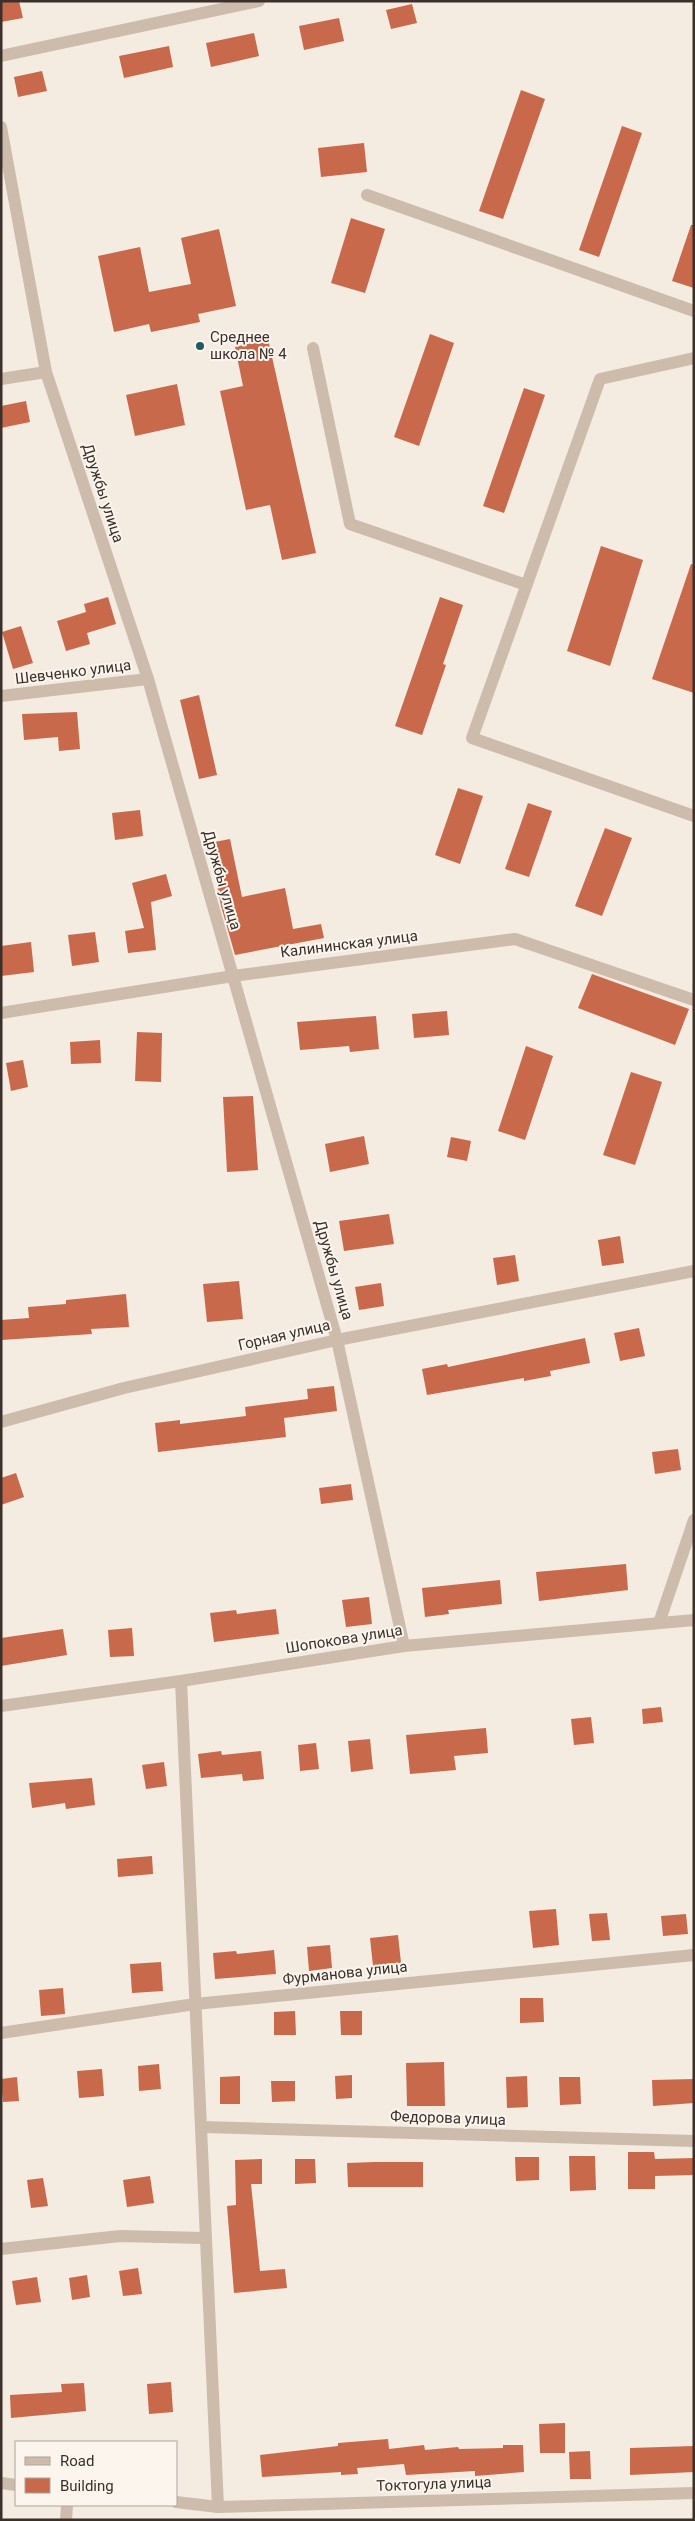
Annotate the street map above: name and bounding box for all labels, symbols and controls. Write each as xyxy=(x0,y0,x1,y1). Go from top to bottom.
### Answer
place label: Среднее школа № 4 xyxy=(210,328,287,363)
marker: Среднее школа № 4 xyxy=(194,340,206,352)
street label: Дружбы улица xyxy=(79,441,127,545)
street label: Шевченко улица xyxy=(14,656,132,688)
street label: Дружбы улица xyxy=(199,828,245,932)
street label: Калининская улица xyxy=(279,927,419,961)
street label: Дружбы улица xyxy=(311,1218,357,1322)
street label: Горная улица xyxy=(236,1316,332,1354)
street label: Шопокова улица xyxy=(284,1621,404,1657)
street label: Фурманова улица xyxy=(282,1958,408,1988)
street label: Федорова улица xyxy=(390,2107,506,2129)
legend xyxy=(15,2441,178,2506)
text: Road xyxy=(60,2452,94,2470)
street label: Токтогула улица xyxy=(376,2473,492,2495)
text: Building xyxy=(60,2477,114,2495)

